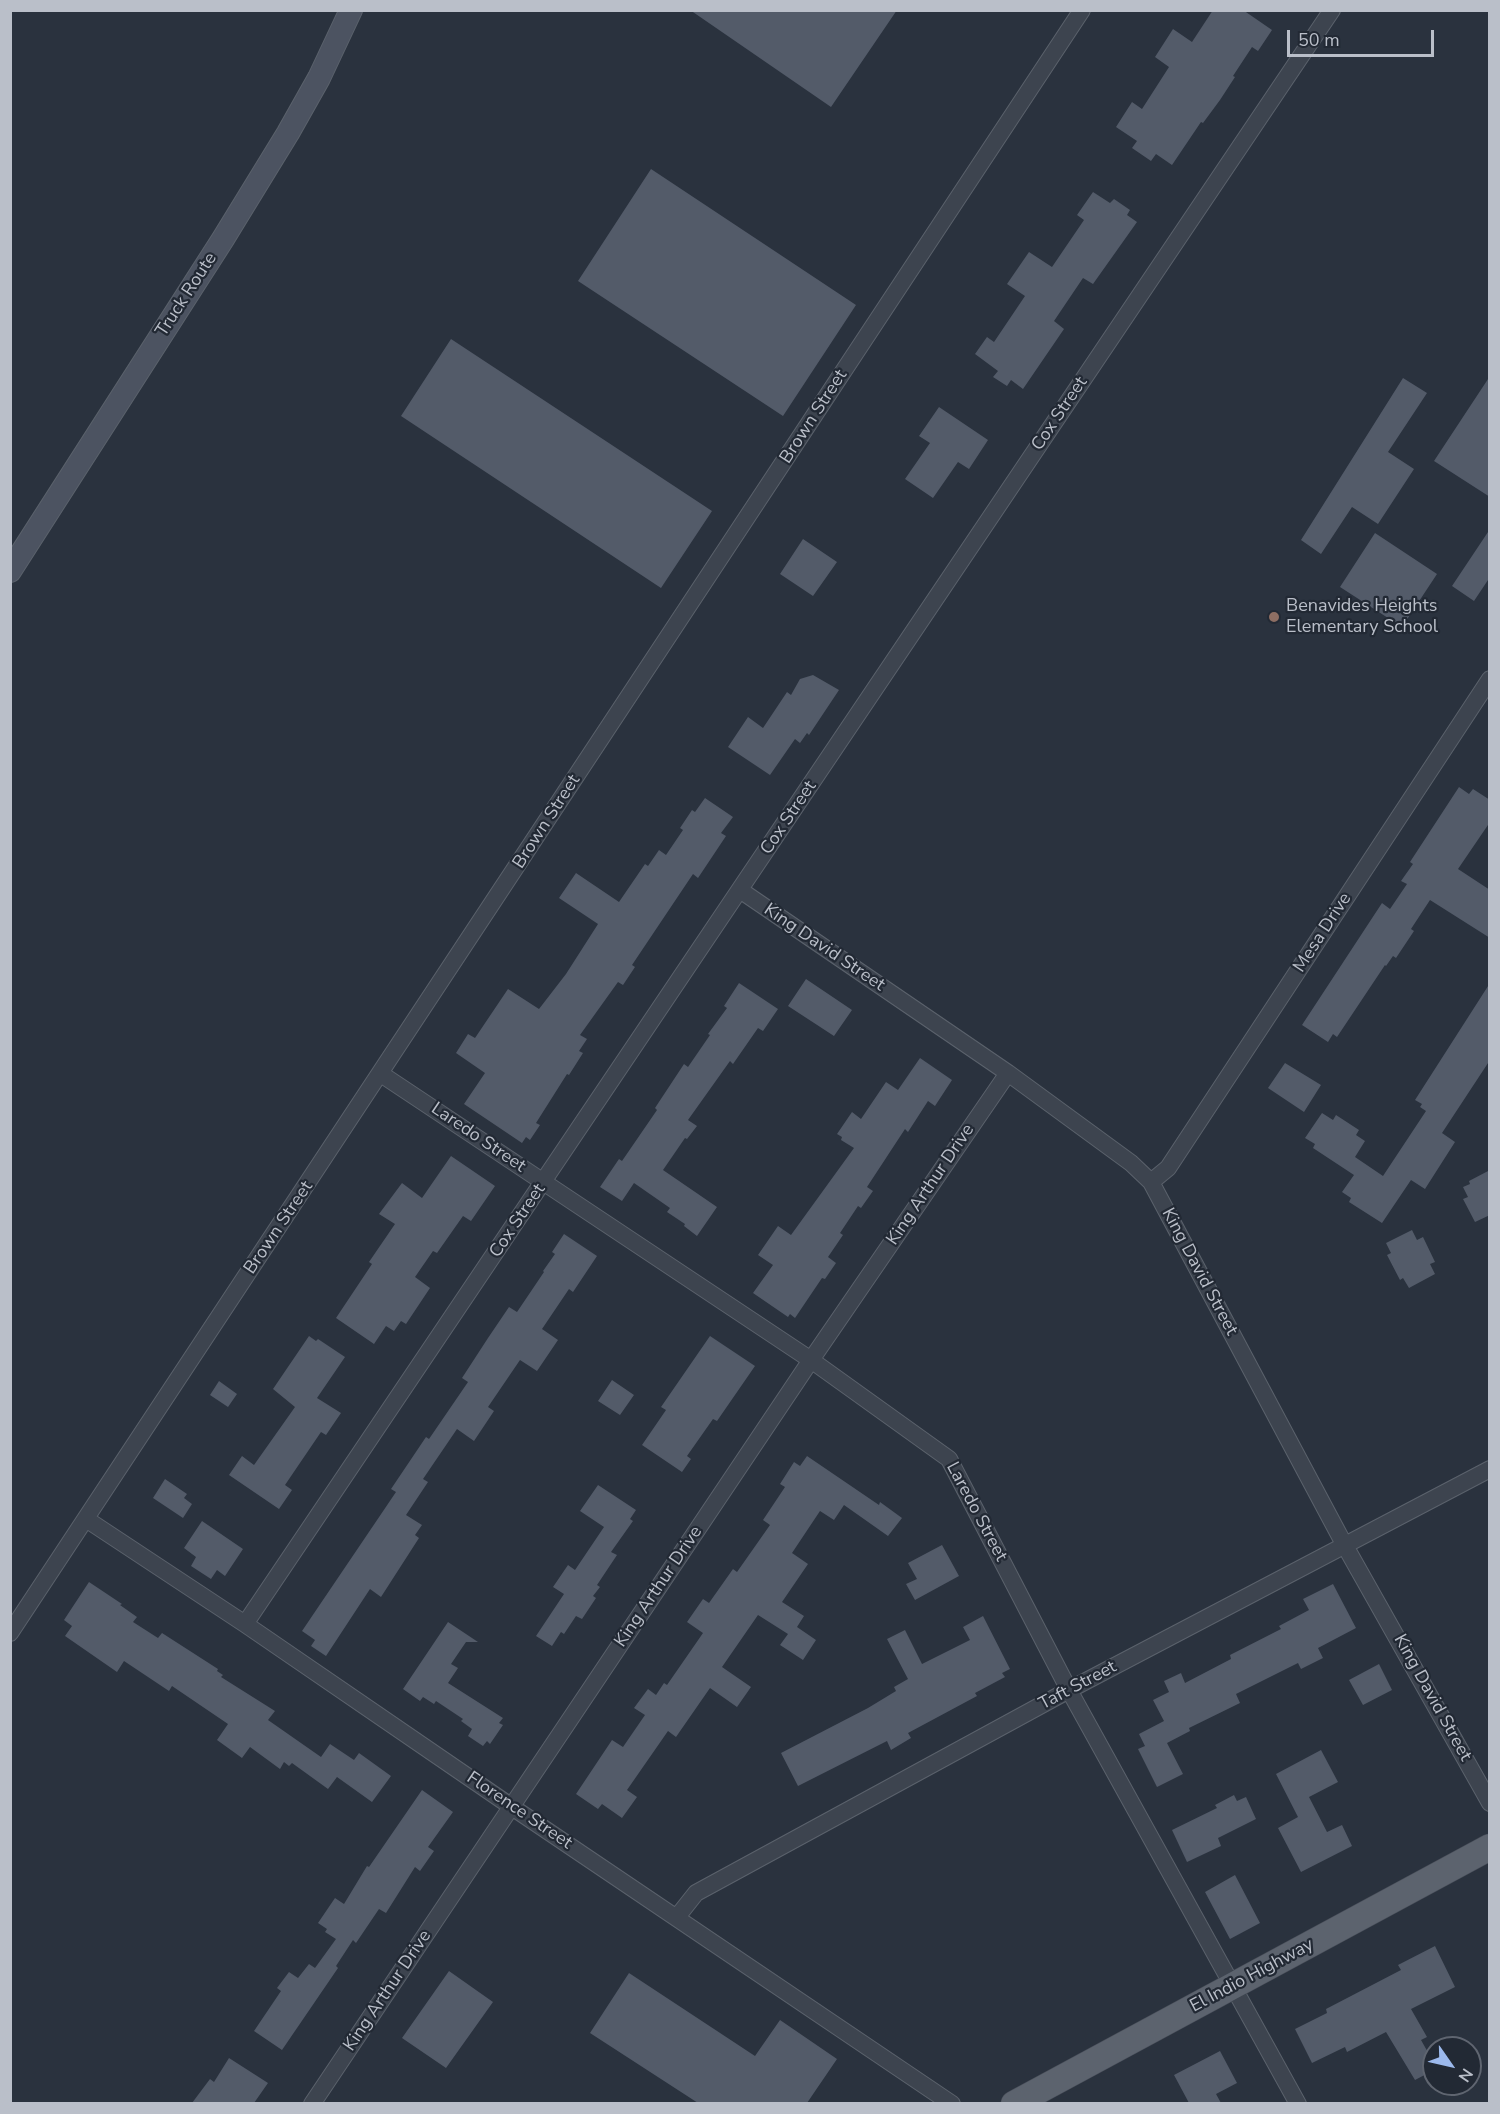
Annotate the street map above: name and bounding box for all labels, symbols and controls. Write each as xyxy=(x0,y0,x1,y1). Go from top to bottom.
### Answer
scale bar xyxy=(1290,18,1437,56)
text: 50 m xyxy=(1298,28,1340,52)
street label: Truck Route xyxy=(152,249,222,341)
street label: Brown Street xyxy=(776,366,852,468)
street label: Cox Street xyxy=(1027,373,1093,455)
place label: Benavides Heights Elementary School xyxy=(1286,596,1438,638)
marker: Benavides Heights Elementary School xyxy=(1267,610,1281,624)
street label: Brown Street xyxy=(509,771,585,873)
street label: Cox Street xyxy=(756,777,822,859)
street label: Mesa Drive xyxy=(1289,889,1357,977)
street label: King David Street xyxy=(759,900,889,996)
street label: Laredo Street xyxy=(427,1098,529,1178)
street label: King Arthur Drive xyxy=(883,1120,979,1250)
street label: Brown Street xyxy=(240,1177,318,1279)
street label: Cox Street xyxy=(485,1180,551,1262)
street label: King David Street xyxy=(1156,1205,1242,1339)
street label: Laredo Street xyxy=(941,1459,1011,1565)
street label: King Arthur Drive xyxy=(611,1522,707,1652)
street label: King David Street xyxy=(1388,1631,1476,1765)
street label: Taft Street xyxy=(1036,1657,1120,1715)
street label: Florence Street xyxy=(462,1768,576,1854)
street label: King Arthur Drive xyxy=(340,1926,436,2056)
street label: El Indio Highway xyxy=(1187,1934,1317,2018)
north arrow xyxy=(1422,2036,1482,2096)
text: N xyxy=(1453,2064,1478,2086)

